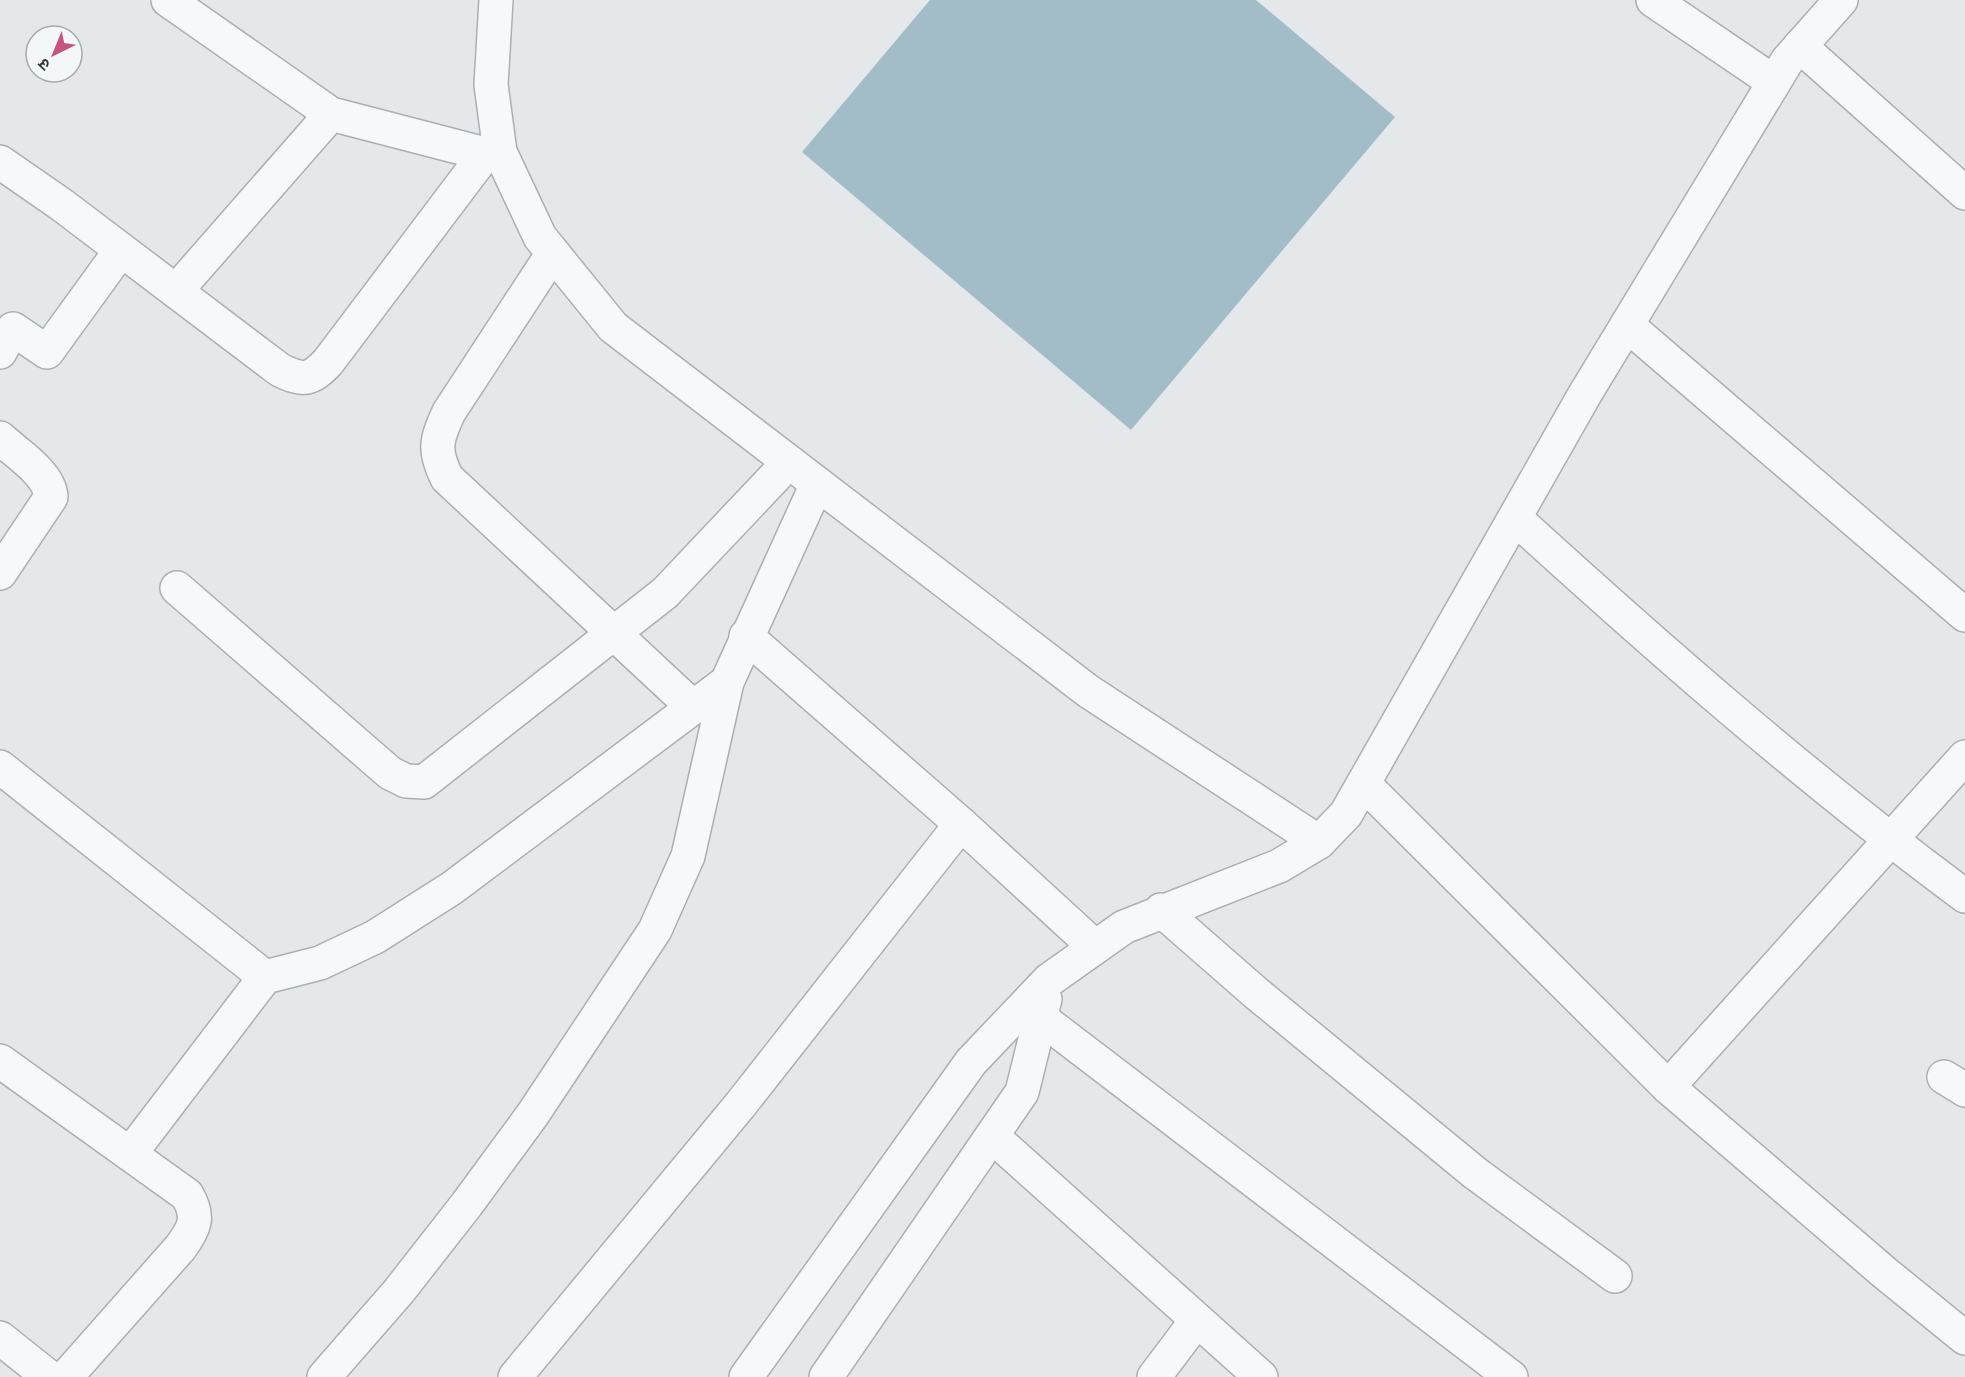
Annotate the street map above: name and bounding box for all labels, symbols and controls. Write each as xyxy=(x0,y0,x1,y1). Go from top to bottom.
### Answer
north arrow xyxy=(24,24,84,84)
text: उ xyxy=(34,53,55,75)

